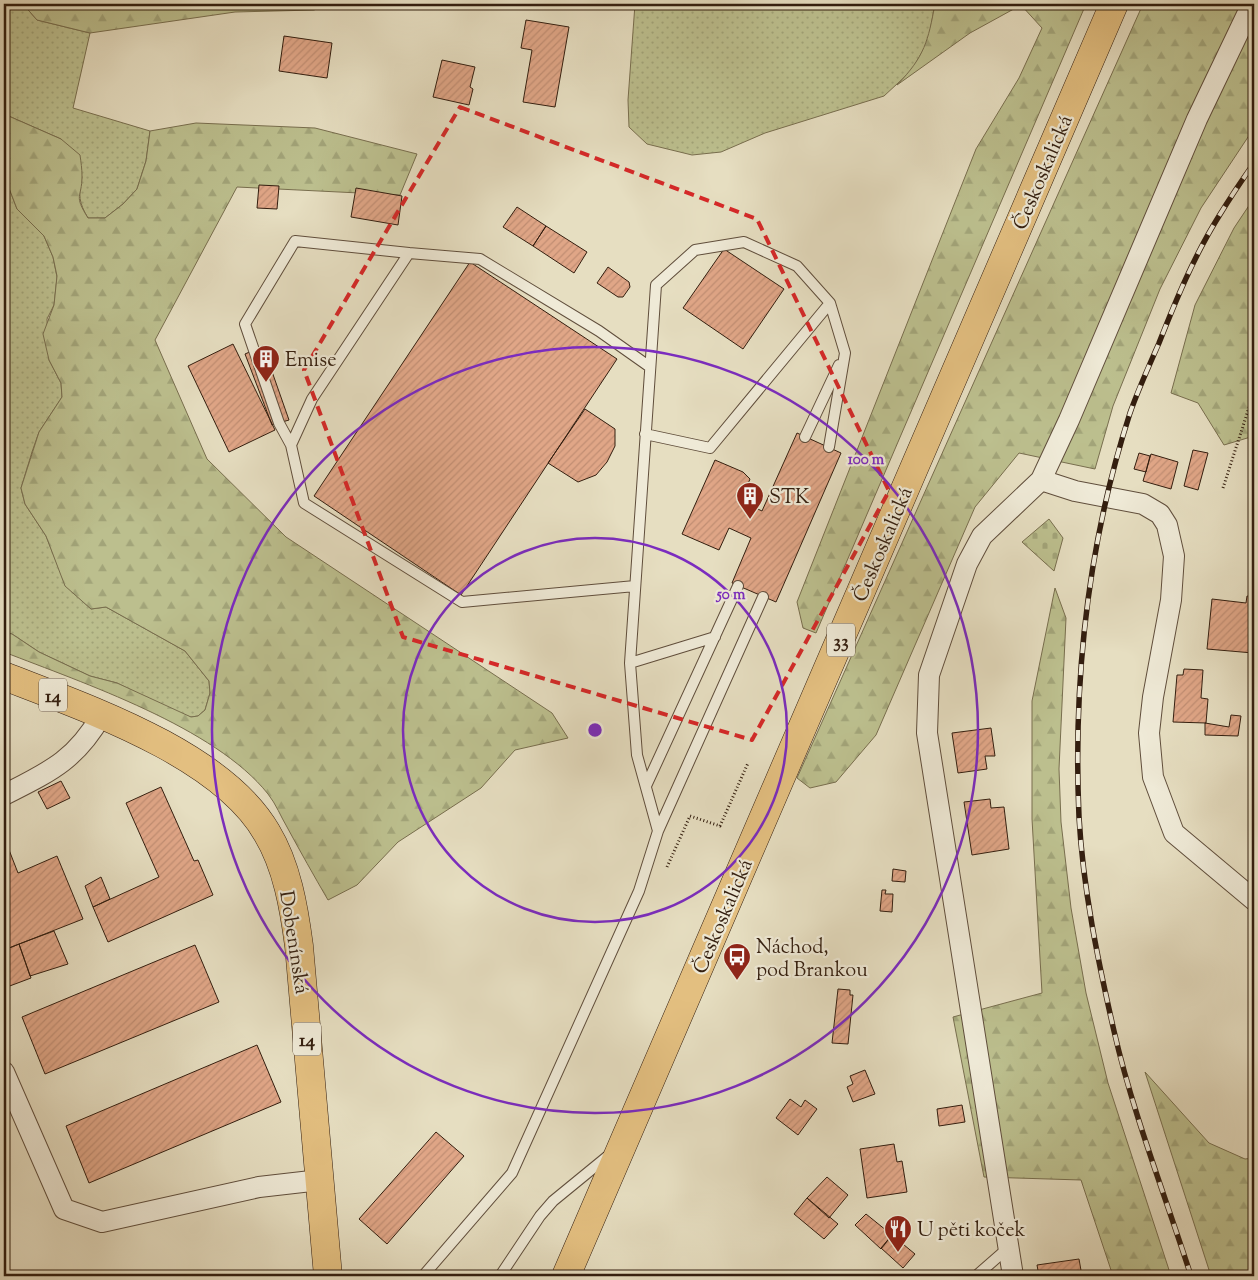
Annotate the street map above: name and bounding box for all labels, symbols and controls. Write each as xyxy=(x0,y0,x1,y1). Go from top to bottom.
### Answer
street label: Českoskalická xyxy=(1006,111,1082,235)
building icon: Emise xyxy=(251,344,281,383)
place label: Emise xyxy=(285,347,336,376)
text: 100 m xyxy=(848,450,885,471)
building icon: STK xyxy=(735,481,765,520)
street label: Českoskalická xyxy=(846,483,922,607)
place label: STK xyxy=(769,484,810,513)
text: 50 m xyxy=(716,585,746,606)
road number: 33 xyxy=(827,624,855,656)
road number: 14 xyxy=(39,678,67,712)
centre of rings xyxy=(586,721,604,739)
street label: Českoskalická xyxy=(686,855,762,979)
street label: Dobenínská xyxy=(270,889,315,996)
place label: Náchod, pod Brankou xyxy=(756,934,868,986)
bus stop icon: Náchod, pod Brankou xyxy=(722,942,752,981)
road number: 14 xyxy=(293,1022,321,1056)
restaurant icon: U pěti koček xyxy=(883,1214,913,1253)
place label: U pěti koček xyxy=(917,1217,1025,1246)

